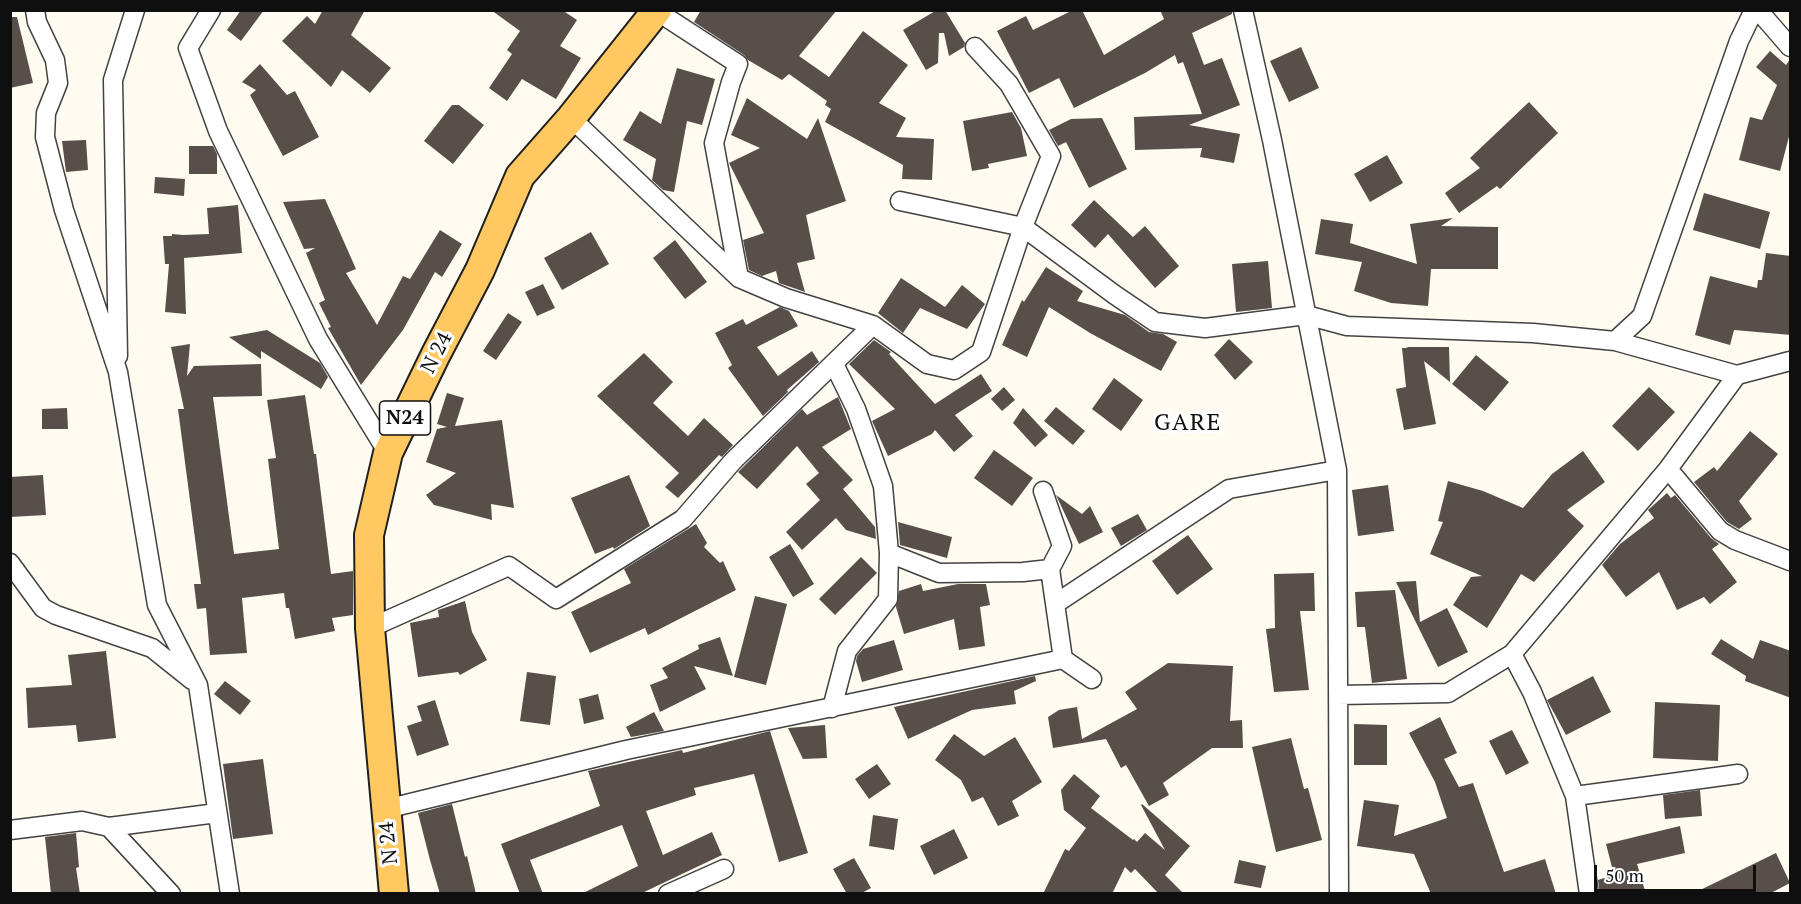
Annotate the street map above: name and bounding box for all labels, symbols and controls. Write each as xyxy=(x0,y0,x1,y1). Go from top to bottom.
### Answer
street label: N 24 xyxy=(416,328,458,378)
road number: N24 xyxy=(380,401,430,435)
district label: GARE xyxy=(1154,409,1222,437)
street label: N 24 xyxy=(374,820,404,866)
scale bar xyxy=(1597,853,1759,891)
text: 50 m xyxy=(1605,863,1644,887)

